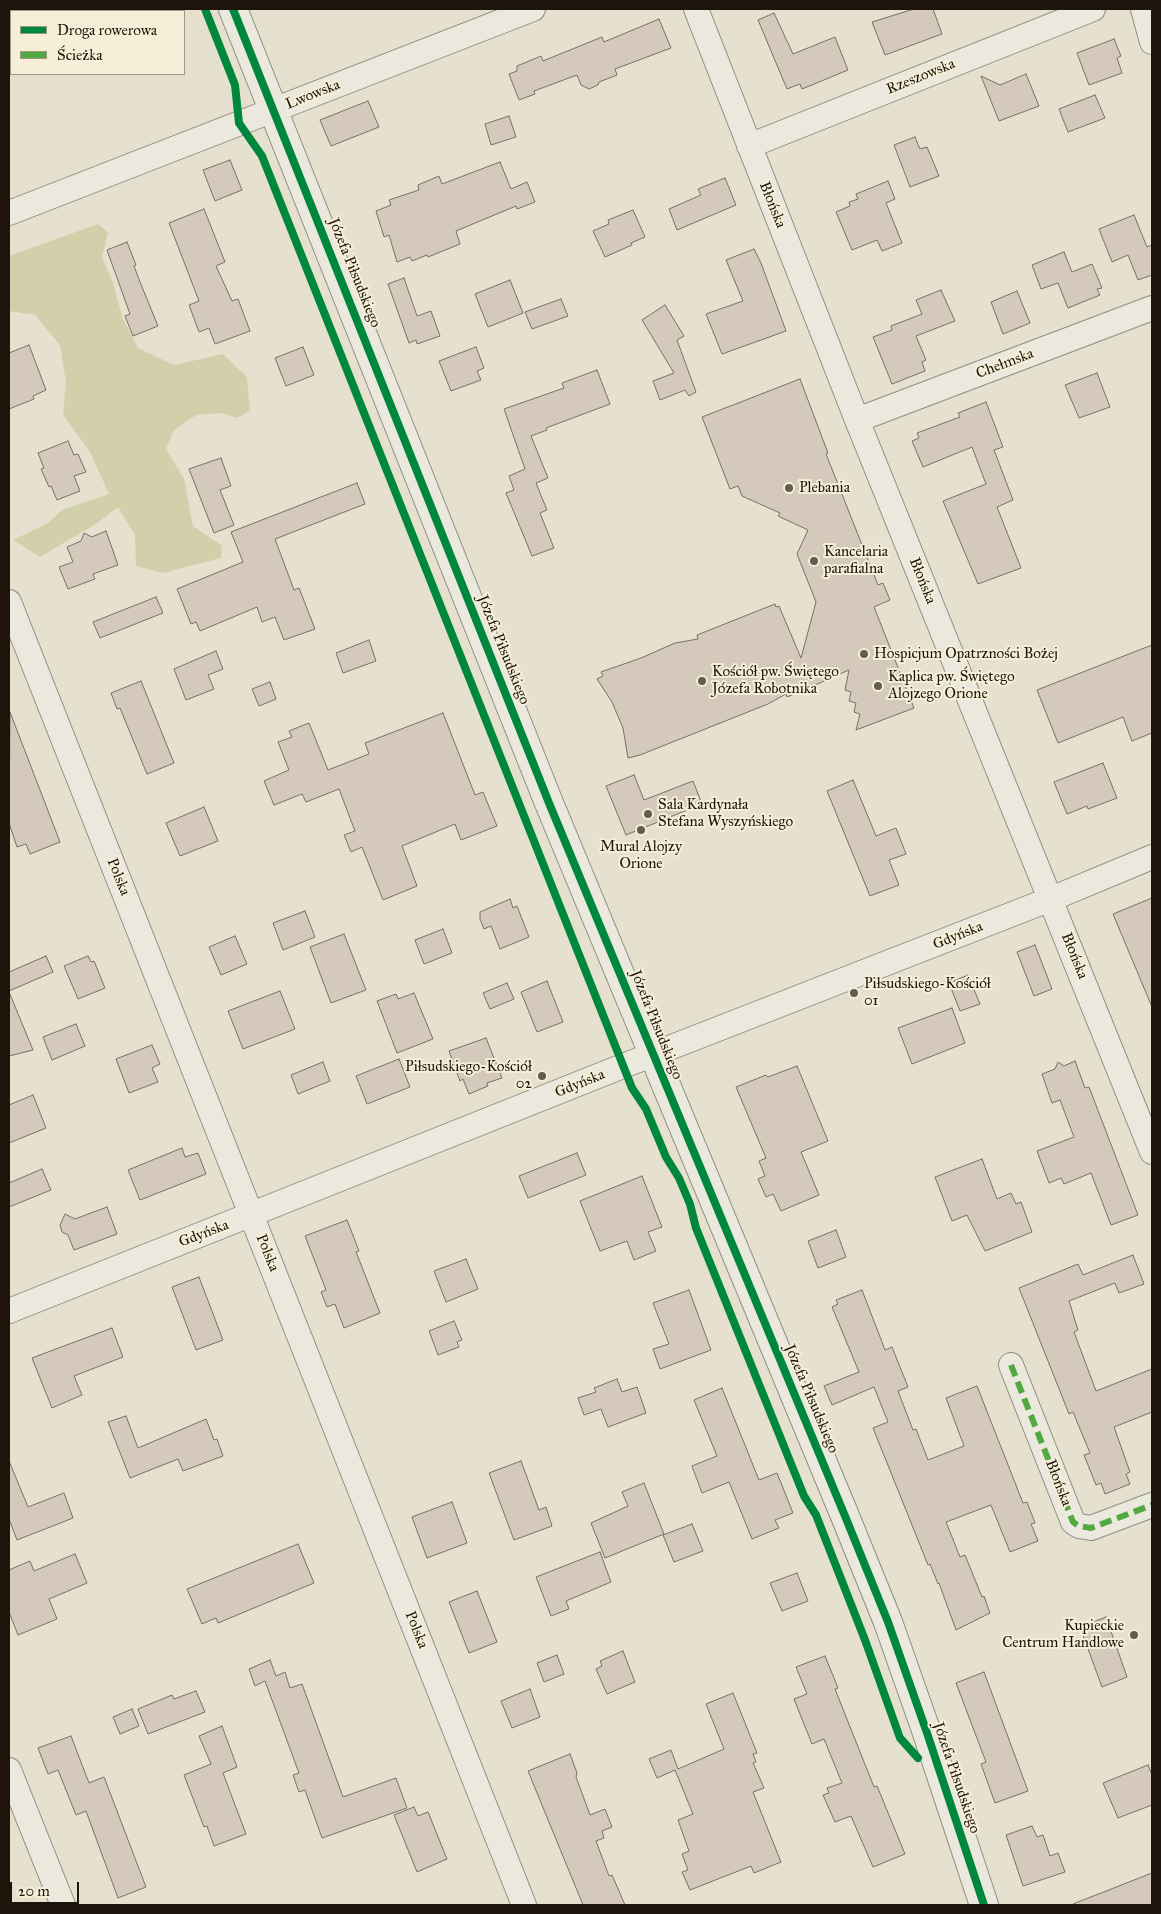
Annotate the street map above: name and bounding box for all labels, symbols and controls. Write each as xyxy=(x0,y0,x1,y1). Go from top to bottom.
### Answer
legend xyxy=(10,10,185,75)
text: Droga rowerowa xyxy=(57,21,157,39)
text: Ścieżka xyxy=(57,46,103,64)
street label: Rzeszowska xyxy=(884,55,958,99)
street label: Lwowska xyxy=(283,76,343,114)
street label: Błońska xyxy=(755,179,789,231)
street label: Józefa Piłsudskiego xyxy=(324,216,384,330)
street label: Chełmska xyxy=(974,345,1036,383)
place label: Plebania xyxy=(799,479,850,497)
marker: Plebania xyxy=(783,482,795,494)
place label: Kancelaria parafialna xyxy=(824,543,888,578)
marker: Kancelaria parafialna xyxy=(808,555,820,567)
street label: Błońska xyxy=(905,555,939,607)
street label: Józefa Piłsudskiego xyxy=(473,593,533,707)
place label: Hospicjum Opatrzności Bożej xyxy=(874,645,1058,663)
marker: Hospicjum Opatrzności Bożej xyxy=(858,648,870,660)
place label: Kościół pw. Świętego Józefa Robotnika xyxy=(712,663,839,698)
place label: Kaplica pw. Świętego Alojzego Orione xyxy=(888,668,1015,703)
marker: Kościół pw. Świętego Józefa Robotnika xyxy=(696,675,708,687)
marker: Kaplica pw. Świętego Alojzego Orione xyxy=(872,680,884,692)
place label: Sala Kardynała Stefana Wyszyńskiego xyxy=(658,796,793,831)
marker: Sala Kardynała Stefana Wyszyńskiego xyxy=(642,808,654,820)
marker: Mural Alojzy Orione xyxy=(635,824,647,836)
place label: Mural Alojzy Orione xyxy=(600,838,682,873)
street label: Polska xyxy=(102,856,134,898)
street label: Gdyńska xyxy=(930,918,986,954)
street label: Błońska xyxy=(1057,930,1091,982)
street label: Józefa Piłsudskiego xyxy=(626,968,686,1082)
place label: Piłsudskiego-Kościół 01 xyxy=(864,975,991,1010)
marker: Piłsudskiego-Kościół 01 xyxy=(848,987,860,999)
place label: Piłsudskiego-Kościół 02 xyxy=(405,1058,532,1093)
street label: Gdyńska xyxy=(552,1066,608,1102)
marker: Piłsudskiego-Kościół 02 xyxy=(536,1070,548,1082)
street label: Gdyńska xyxy=(176,1216,232,1252)
street label: Polska xyxy=(251,1232,283,1274)
street label: Józefa Piłsudskiego xyxy=(780,1342,842,1456)
street label: Błońska xyxy=(1041,1457,1075,1509)
street label: Polska xyxy=(400,1609,432,1651)
place label: Kupieckie Centrum Handlowe xyxy=(1002,1617,1124,1652)
marker: Kupieckie Centrum Handlowe xyxy=(1128,1629,1140,1641)
street label: Józefa Piłsudskiego xyxy=(929,1720,983,1836)
scale bar xyxy=(12,1872,81,1904)
text: 20 m xyxy=(18,1882,50,1900)

